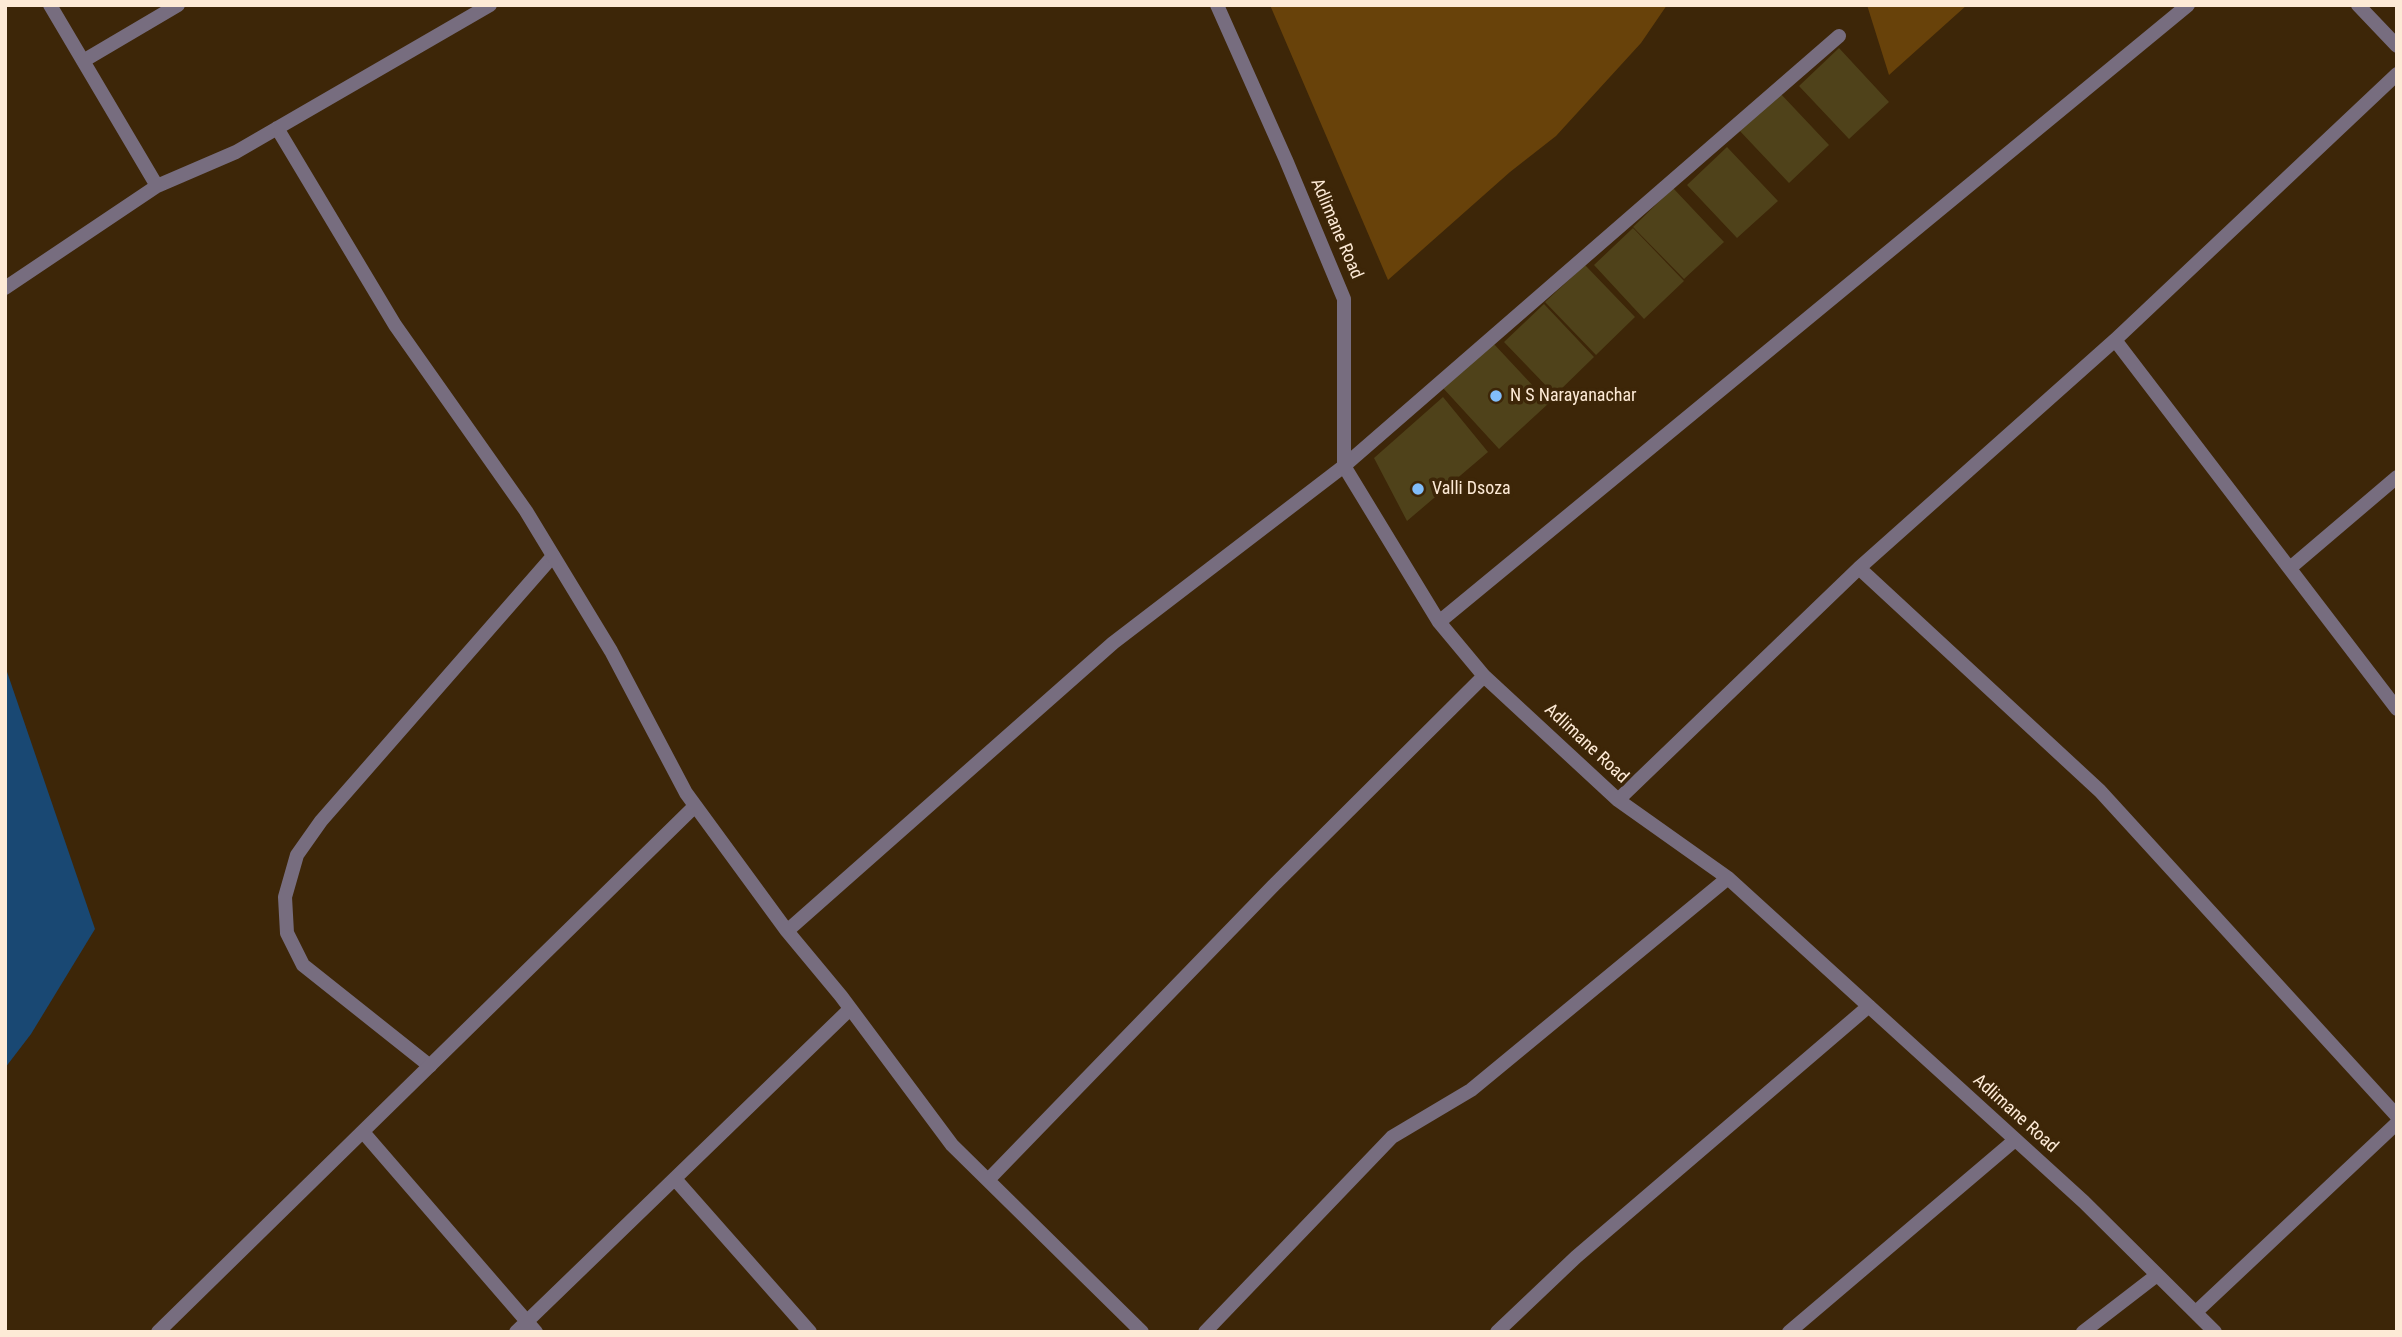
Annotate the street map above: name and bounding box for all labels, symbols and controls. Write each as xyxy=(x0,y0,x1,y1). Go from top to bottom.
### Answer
street label: Adlimane Road xyxy=(1305,175,1367,283)
place label: N S Narayanachar xyxy=(1510,385,1637,407)
marker: N S Narayanachar xyxy=(1488,388,1504,404)
place label: Valli Dsoza xyxy=(1432,478,1511,500)
marker: Valli Dsoza xyxy=(1410,481,1426,497)
street label: Adlimane Road xyxy=(1539,700,1633,788)
street label: Adlimane Road xyxy=(1968,1070,2062,1158)

